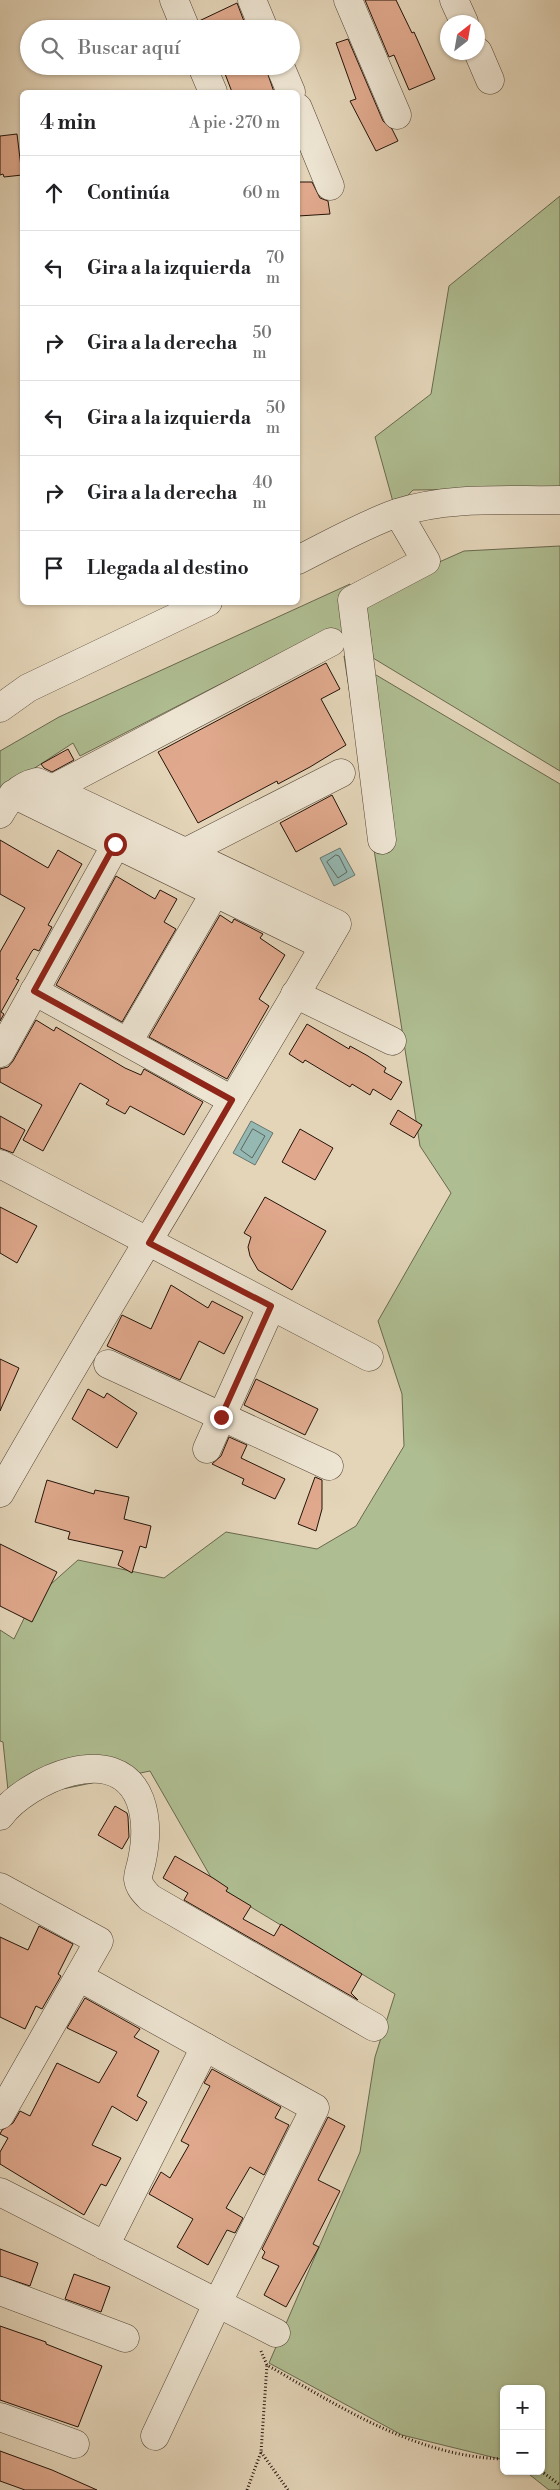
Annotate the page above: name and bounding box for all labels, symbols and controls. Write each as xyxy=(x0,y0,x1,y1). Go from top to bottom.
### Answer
north arrow xyxy=(440,15,485,60)
search box xyxy=(20,20,300,75)
icon: search xyxy=(38,34,66,62)
text: Buscar aquí xyxy=(78,36,180,60)
text: 4 min xyxy=(40,110,96,136)
text: A pie · 270 m xyxy=(189,113,280,133)
icon: ahead xyxy=(40,179,68,207)
text: Continúa xyxy=(87,181,170,205)
text: 60 m xyxy=(242,183,280,203)
text: 70 m xyxy=(266,248,284,288)
icon: left xyxy=(40,254,68,282)
text: Gira a la izquierda xyxy=(87,256,251,280)
text: 50 m xyxy=(252,323,272,363)
icon: right xyxy=(40,329,68,357)
text: Gira a la derecha xyxy=(87,331,237,355)
text: 50 m xyxy=(266,398,285,438)
icon: left xyxy=(40,404,68,432)
text: Gira a la izquierda xyxy=(87,406,251,430)
text: 40 m xyxy=(252,473,273,513)
icon: right xyxy=(40,479,68,507)
text: Gira a la derecha xyxy=(87,481,237,505)
icon: arrive xyxy=(40,554,68,582)
text: Llegada al destino xyxy=(87,556,249,580)
route start xyxy=(104,833,127,856)
route end xyxy=(210,1406,233,1429)
map controls xyxy=(500,2385,545,2475)
button: + xyxy=(500,2385,545,2430)
button: − xyxy=(500,2430,545,2475)

